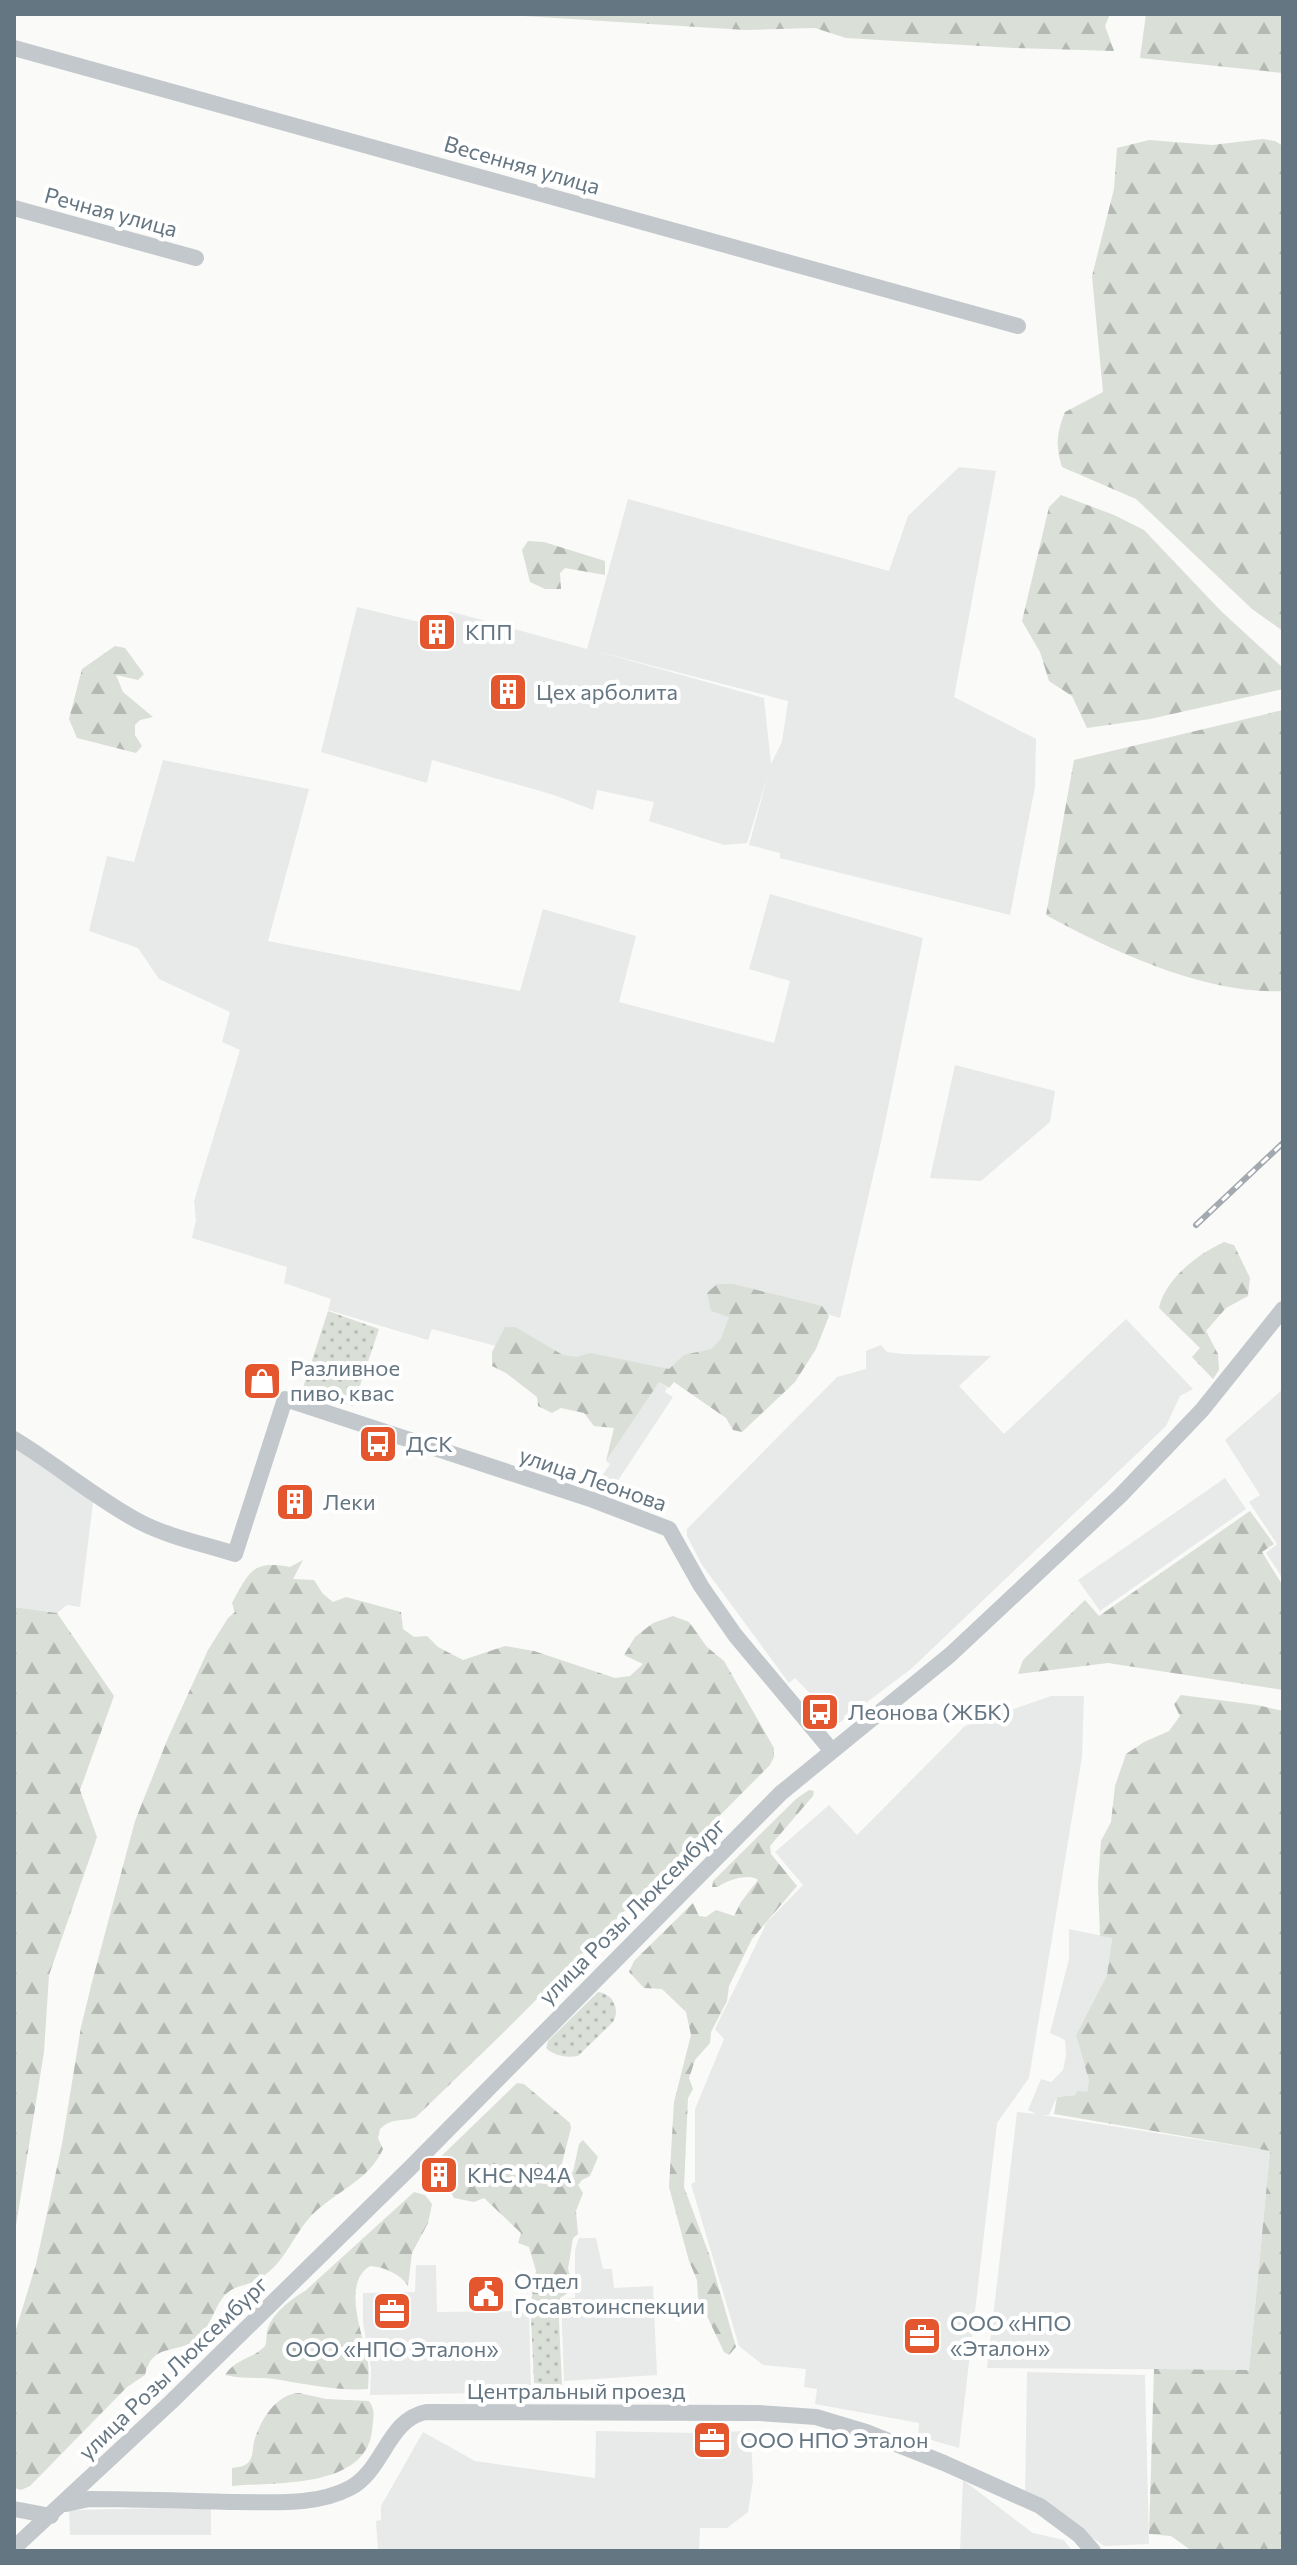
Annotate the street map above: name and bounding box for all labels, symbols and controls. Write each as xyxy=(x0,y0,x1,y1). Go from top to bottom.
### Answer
street label: Весенняя улица xyxy=(441,129,603,200)
street label: Речная улица xyxy=(42,181,181,242)
building icon: КПП xyxy=(416,611,458,653)
place label: КПП xyxy=(465,618,513,645)
building icon: Цех арболита xyxy=(487,671,529,713)
place label: Цех арболита xyxy=(536,678,678,705)
place label: Разливное пиво, квас xyxy=(290,1354,400,1406)
shop icon: Разливное пиво, квас xyxy=(241,1360,283,1402)
bus stop icon: ДСК xyxy=(357,1423,399,1465)
place label: ДСК xyxy=(406,1430,453,1457)
street label: улица Леонова xyxy=(516,1441,671,1516)
building icon: Леки xyxy=(274,1481,316,1523)
place label: Леки xyxy=(323,1488,376,1515)
bus stop icon: Леонова (ЖБК) xyxy=(799,1691,841,1733)
place label: Леонова (ЖБК) xyxy=(848,1698,1010,1725)
street label: улица Розы Люксембург xyxy=(533,1812,731,2009)
building icon: КНС №4А xyxy=(418,2154,460,2196)
place label: КНС №4А xyxy=(467,2161,572,2188)
place label: Отдел Госавтоинспекции xyxy=(514,2267,705,2319)
street label: улица Розы Люксембург xyxy=(72,2270,273,2465)
public building icon: Отдел Госавтоинспекции xyxy=(465,2273,507,2315)
office icon: ООО «НПО Эталон» xyxy=(371,2290,413,2332)
place label: ООО «НПО «Эталон» xyxy=(950,2309,1072,2361)
office icon: ООО «НПО «Эталон» xyxy=(901,2315,943,2357)
place label: ООО «НПО Эталон» xyxy=(285,2335,499,2362)
street label: Центральный проезд xyxy=(467,2377,685,2404)
office icon: ООО НПО Эталон xyxy=(691,2419,733,2461)
place label: ООО НПО Эталон xyxy=(740,2426,928,2453)

